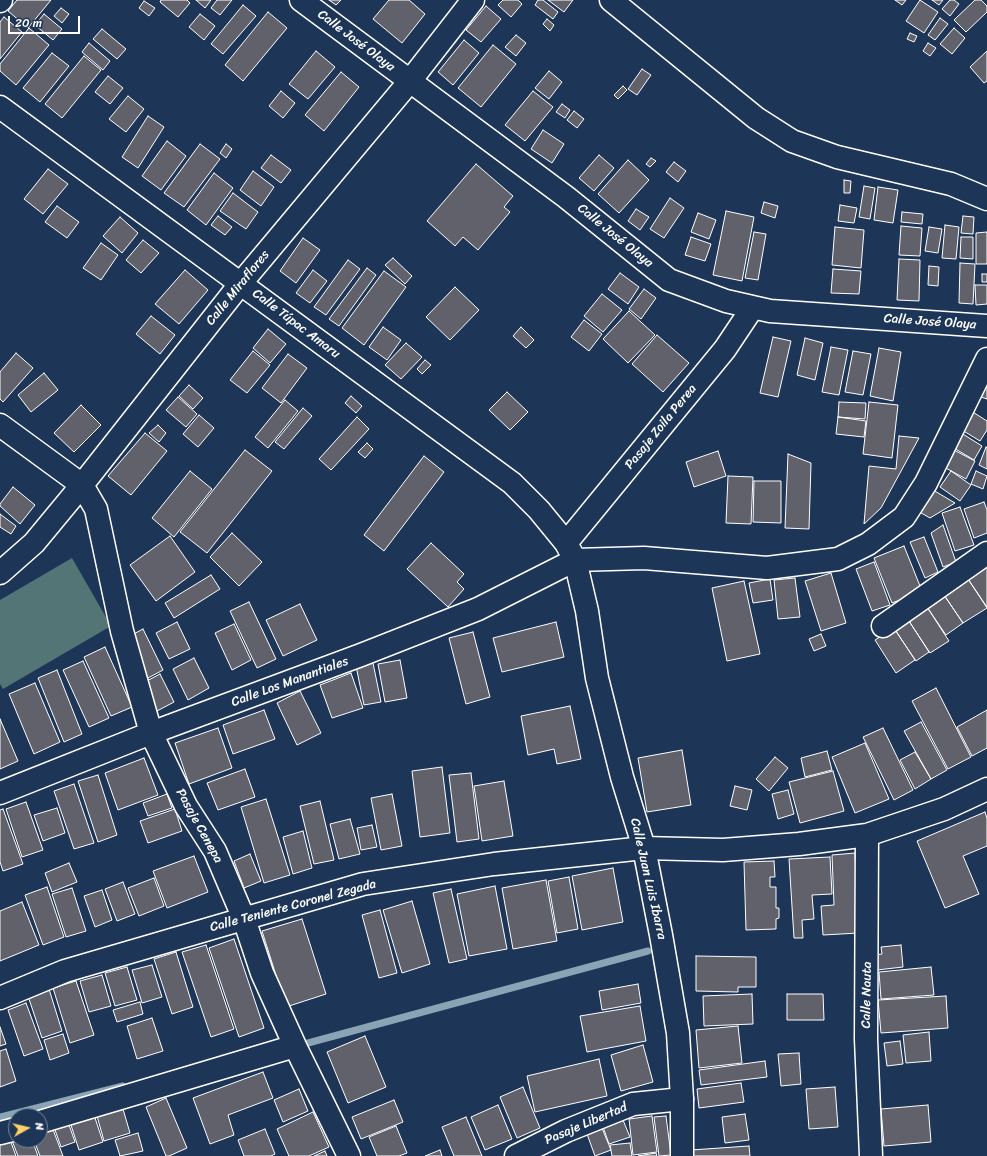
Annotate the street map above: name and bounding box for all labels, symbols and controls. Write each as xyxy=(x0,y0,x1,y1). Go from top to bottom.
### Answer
street label: Calle José Olaya xyxy=(314,7,398,75)
scale bar xyxy=(10,8,82,34)
text: 20 m xyxy=(15,12,42,34)
street label: Calle José Olaya xyxy=(574,201,656,271)
street label: Calle Miraflores xyxy=(203,247,273,329)
street label: Calle Túpac Amaru xyxy=(249,286,343,362)
street label: Calle José Olaya xyxy=(883,311,977,333)
street label: Pasaje Zoila Perea xyxy=(622,381,700,473)
street label: Calle Los Manantiales xyxy=(229,654,351,710)
street label: Pasaje Cenepa xyxy=(172,786,226,866)
street label: Calle Juan Luis Ibarra xyxy=(626,817,670,941)
street label: Calle Teniente Coronel Zegada xyxy=(208,876,378,936)
street label: Calle Nauta xyxy=(859,961,875,1029)
street label: Pasaje Libertad xyxy=(542,1100,630,1148)
north arrow xyxy=(8,1108,48,1148)
text: N xyxy=(29,1121,49,1131)

